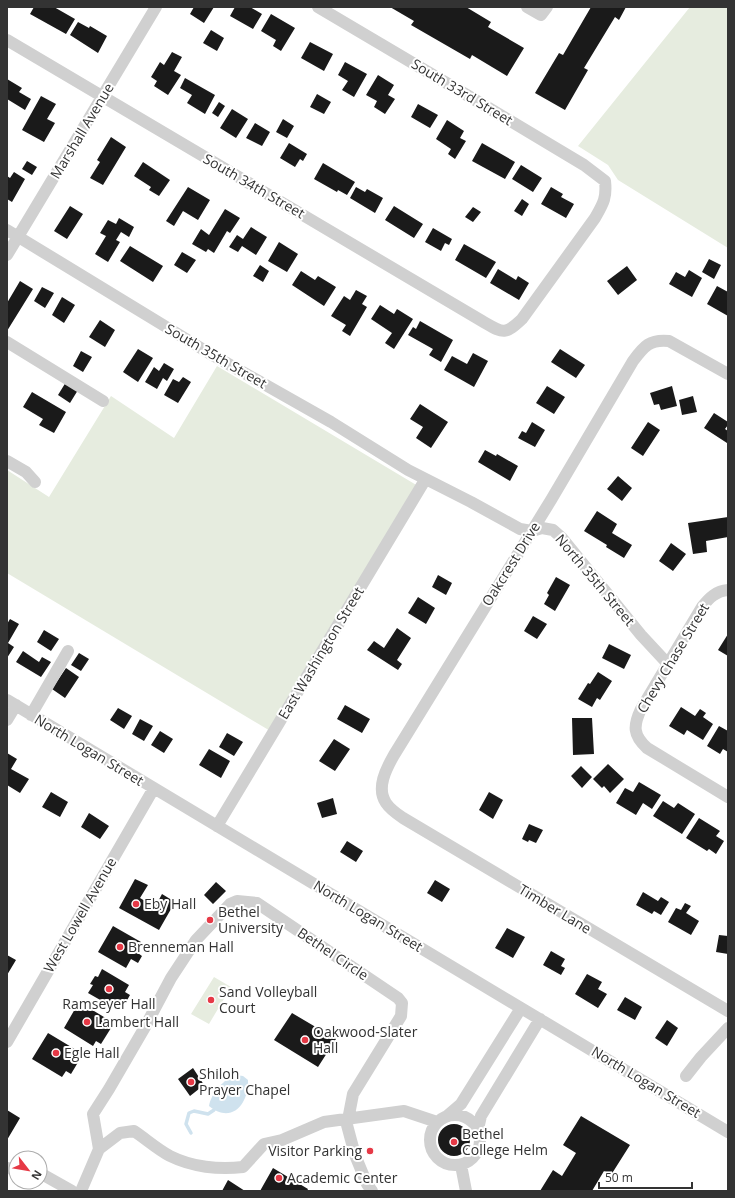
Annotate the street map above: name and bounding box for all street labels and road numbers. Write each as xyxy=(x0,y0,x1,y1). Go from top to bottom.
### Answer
street label: South 33rd Street xyxy=(408,54,516,129)
street label: Marshall Avenue xyxy=(45,79,118,182)
street label: South 34th Street xyxy=(200,149,308,222)
street label: South 35th Street xyxy=(162,319,270,392)
street label: Oakcrest Drive xyxy=(477,518,544,609)
street label: North 35th Street xyxy=(551,530,639,630)
street label: East Washington Street xyxy=(273,583,368,722)
street label: Chevy Chase Street xyxy=(632,599,713,716)
street label: North Logan Street xyxy=(31,709,147,790)
street label: West Lowell Avenue xyxy=(39,854,120,976)
street label: North Logan Street xyxy=(310,875,426,956)
street label: Timber Lane xyxy=(515,879,595,938)
street label: Bethel Circle xyxy=(294,923,373,984)
street label: North Logan Street xyxy=(588,1041,704,1122)

